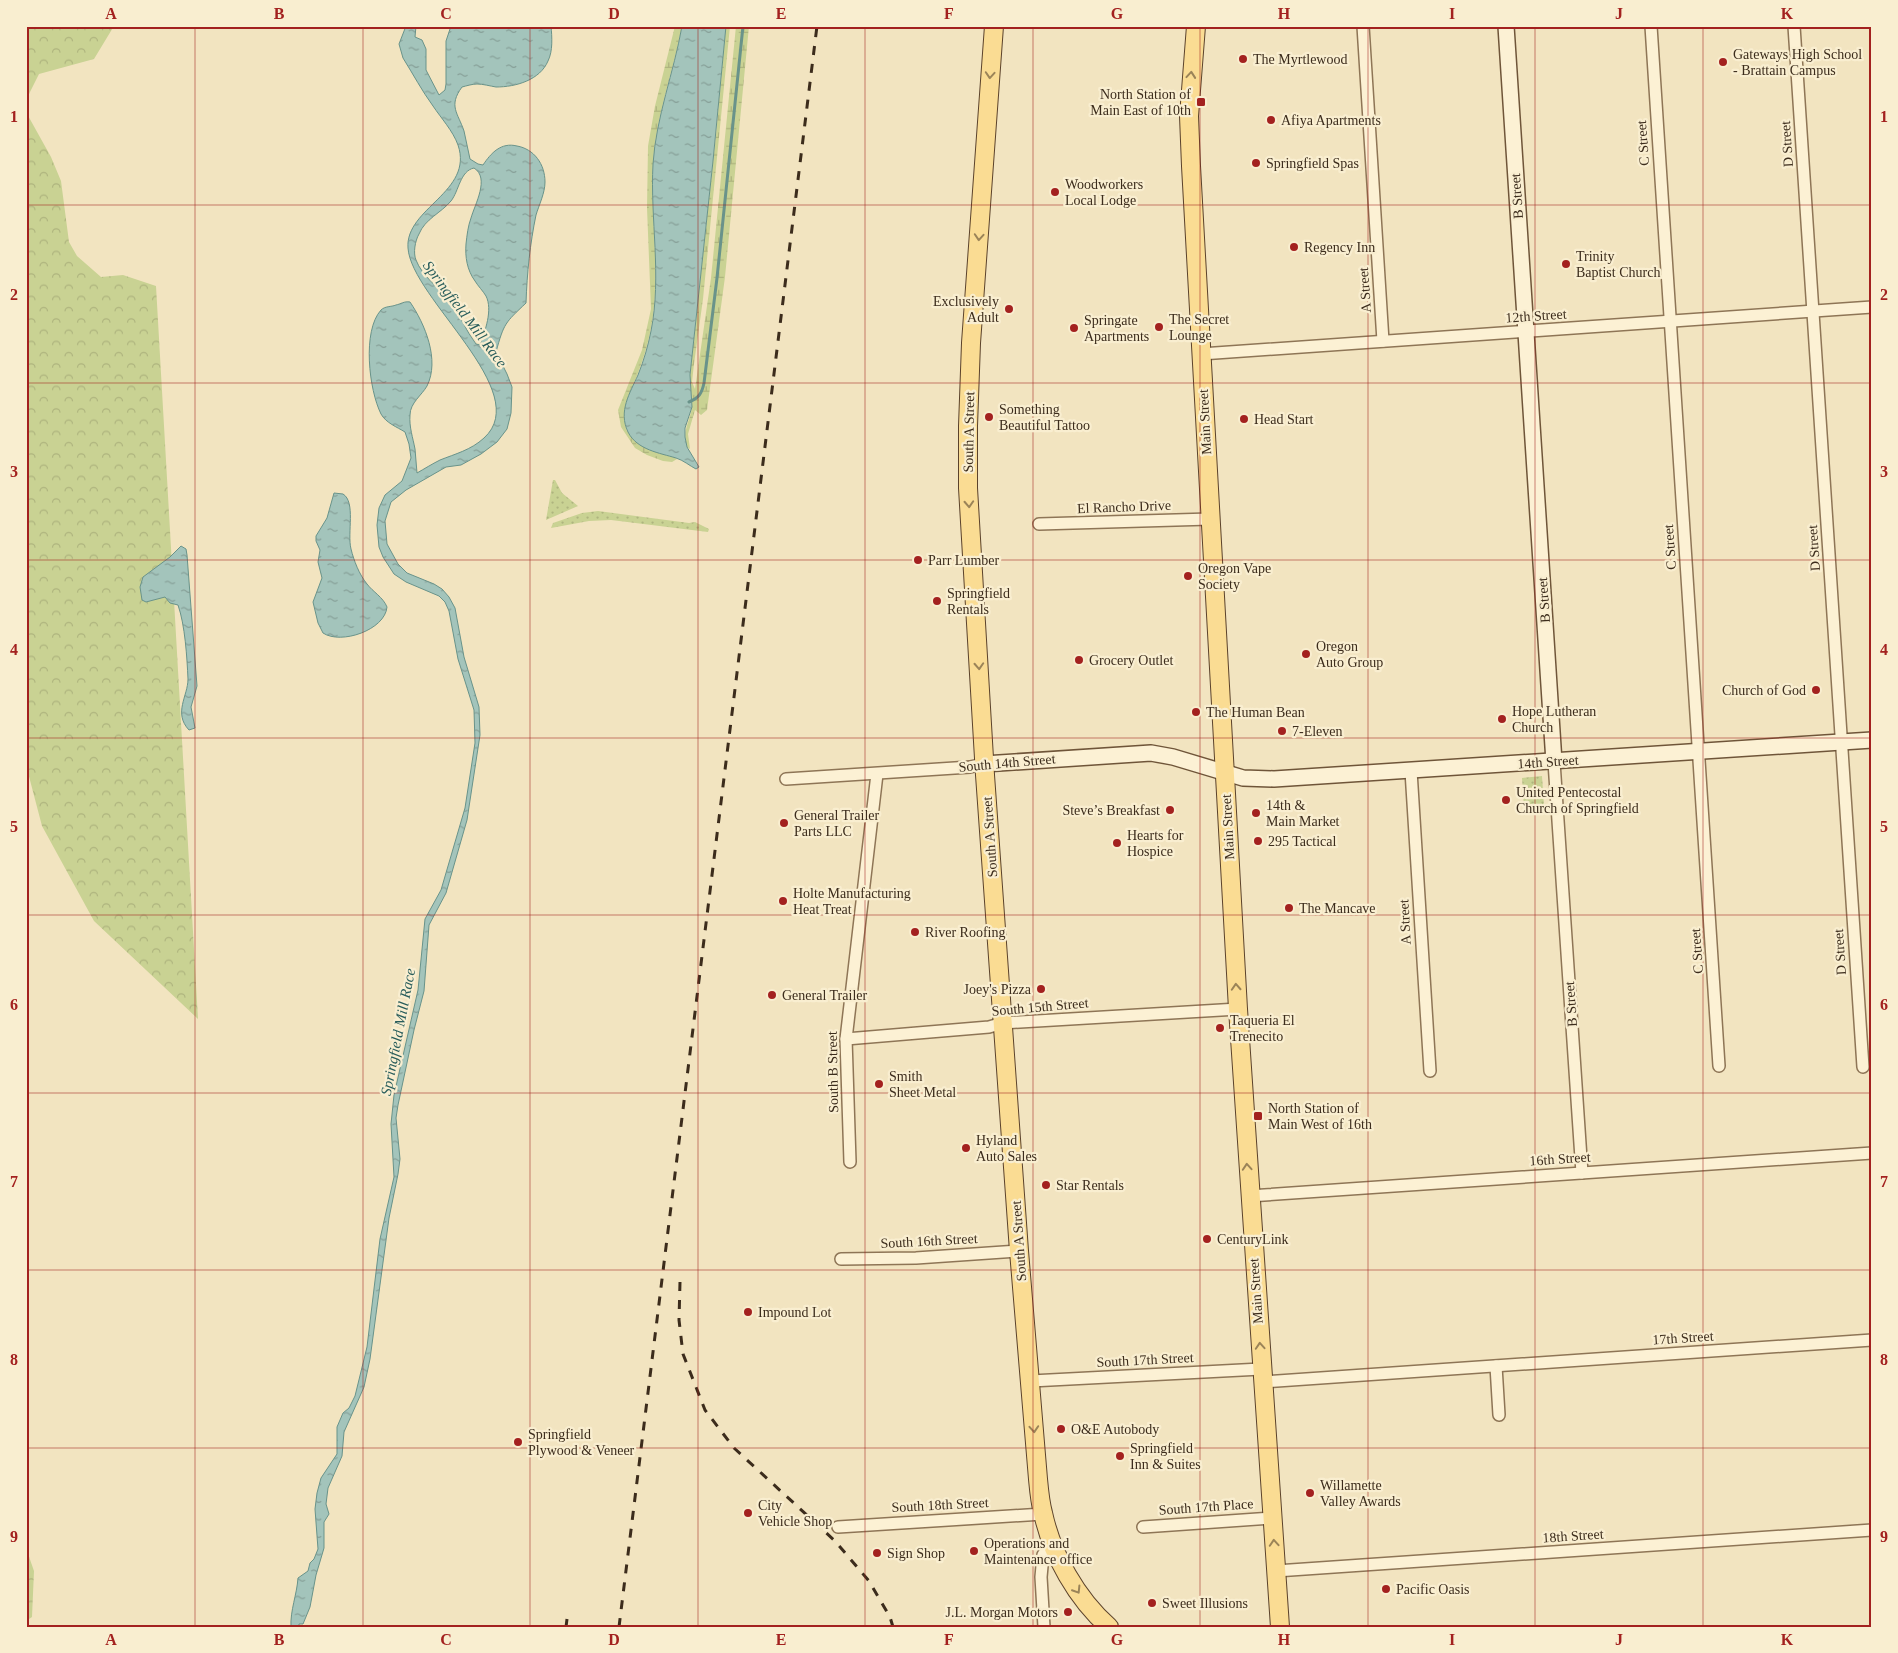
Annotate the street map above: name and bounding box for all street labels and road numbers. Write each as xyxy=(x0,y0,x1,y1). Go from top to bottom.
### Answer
street label: C Street xyxy=(1634,120,1652,166)
street label: D Street xyxy=(1778,120,1796,168)
street label: B Street xyxy=(1508,173,1526,219)
street label: A Street xyxy=(1356,267,1374,313)
street label: 12th Street xyxy=(1505,306,1567,326)
street label: Main Street xyxy=(1196,389,1214,455)
street label: South A Street xyxy=(961,391,977,473)
street label: El Rancho Drive xyxy=(1077,498,1171,516)
street label: C Street xyxy=(1661,524,1679,570)
street label: D Street xyxy=(1805,524,1823,572)
street label: B Street xyxy=(1535,577,1553,623)
street label: South 14th Street xyxy=(958,751,1056,775)
street label: 14th Street xyxy=(1517,752,1579,772)
street label: Main Street xyxy=(1219,794,1237,860)
street label: South A Street xyxy=(980,796,1000,878)
street label: A Street xyxy=(1396,899,1414,945)
street label: C Street xyxy=(1688,928,1706,974)
street label: D Street xyxy=(1831,928,1849,976)
street label: B Street xyxy=(1562,981,1580,1027)
street label: South 15th Street xyxy=(991,995,1089,1019)
street label: South B Street xyxy=(825,1031,841,1113)
street label: 16th Street xyxy=(1529,1149,1591,1169)
street label: South A Street xyxy=(1009,1200,1029,1282)
street label: South 16th Street xyxy=(880,1231,978,1251)
street label: Main Street xyxy=(1246,1258,1266,1324)
street label: 17th Street xyxy=(1652,1328,1714,1348)
street label: South 17th Street xyxy=(1096,1350,1194,1370)
street label: South 18th Street xyxy=(891,1495,989,1515)
street label: South 17th Place xyxy=(1158,1496,1254,1518)
street label: 18th Street xyxy=(1542,1526,1604,1546)

